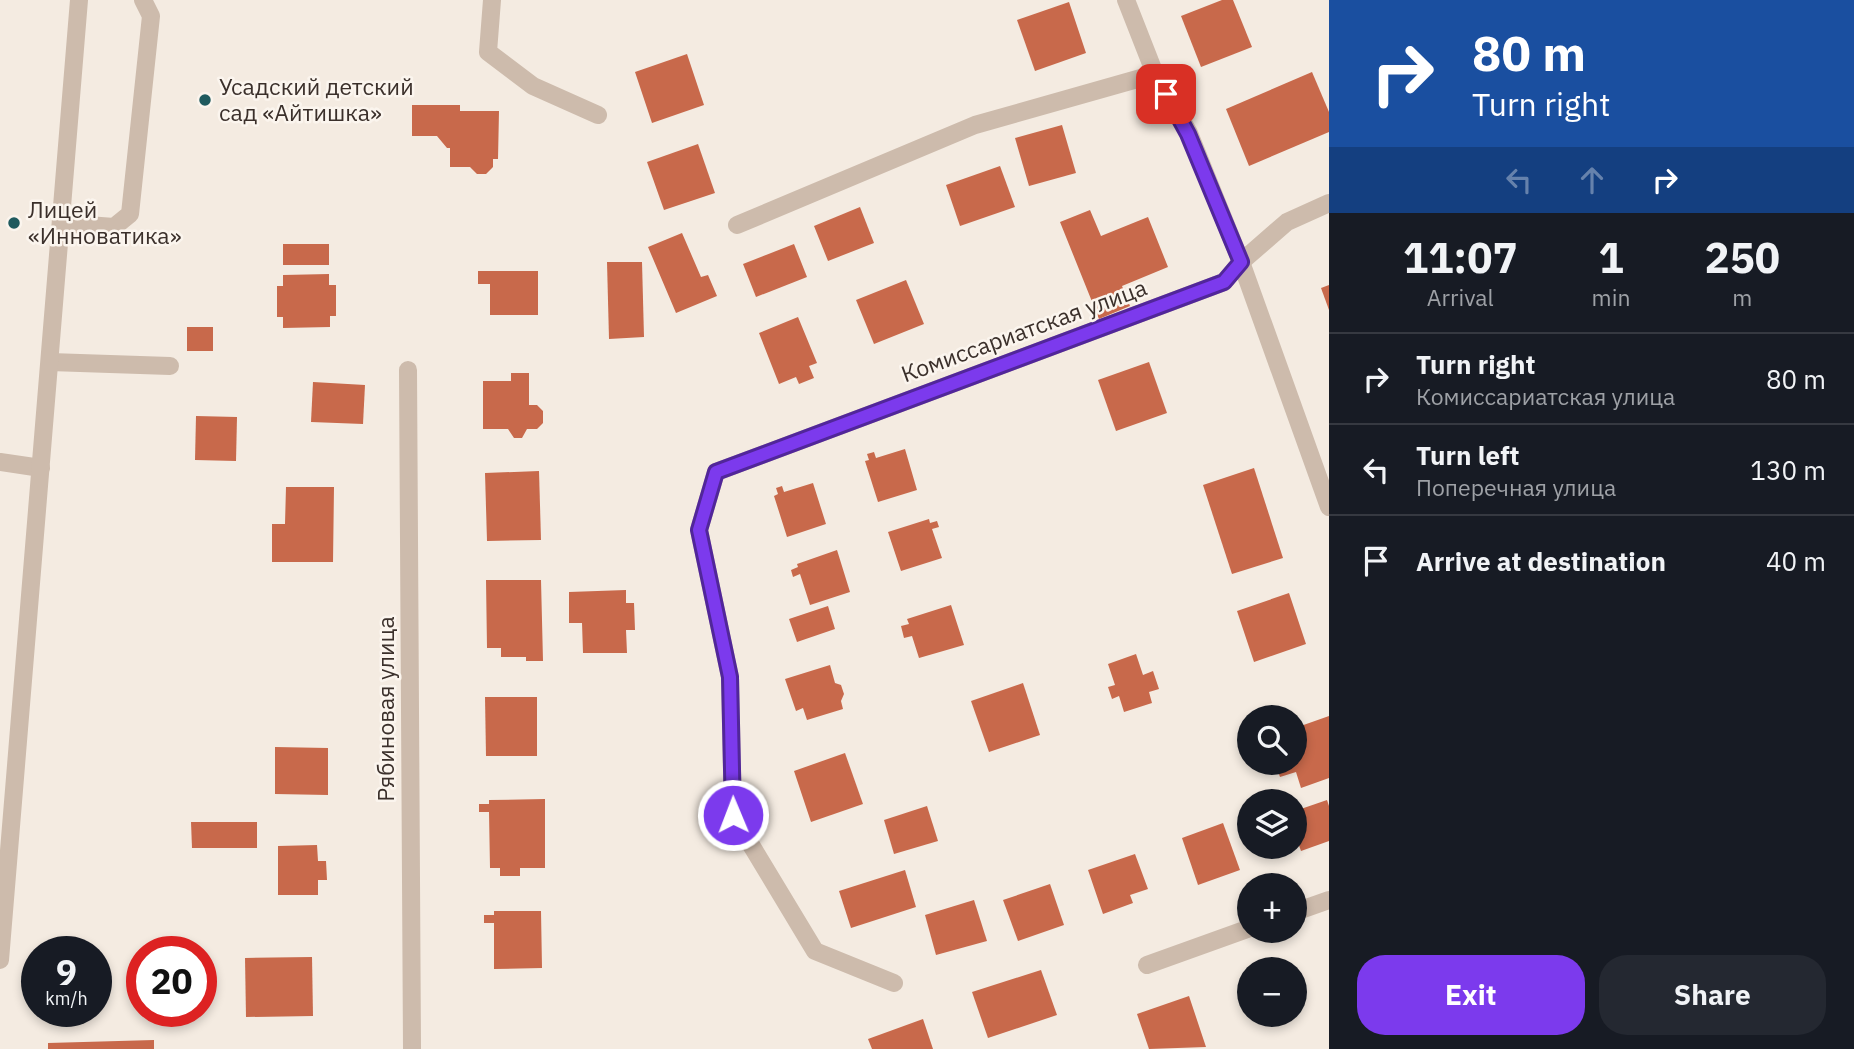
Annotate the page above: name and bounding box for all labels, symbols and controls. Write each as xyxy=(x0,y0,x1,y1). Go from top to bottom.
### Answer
text: 80 m xyxy=(1472,21,1586,84)
icon: right xyxy=(1357,28,1448,119)
pin xyxy=(1136,64,1196,124)
place label: Усадский детский сад «Айтишка» xyxy=(219,71,414,127)
icon: arrive xyxy=(1147,75,1185,113)
text: Turn right xyxy=(1472,83,1610,125)
marker: Усадский детский сад «Айтишка» xyxy=(197,92,213,108)
icon: left xyxy=(1500,161,1538,199)
icon: ahead xyxy=(1573,161,1611,199)
icon: right xyxy=(1646,161,1684,199)
place label: Лицей «Инноватика» xyxy=(28,194,181,250)
marker: Лицей «Инноватика» xyxy=(6,215,22,231)
text: 11:07 xyxy=(1403,230,1518,285)
text: 1 xyxy=(1598,230,1624,285)
text: 250 xyxy=(1704,230,1780,285)
street label: Комиссариатская улица xyxy=(897,272,1151,389)
text: Arrival xyxy=(1427,282,1494,312)
text: min xyxy=(1592,282,1630,312)
text: m xyxy=(1732,282,1752,312)
text: Turn right xyxy=(1416,347,1535,381)
icon: right xyxy=(1357,360,1395,398)
text: 80 m xyxy=(1766,362,1826,396)
text: Комиссариатская улица xyxy=(1416,381,1675,411)
text: Turn left xyxy=(1416,438,1519,472)
icon: left xyxy=(1357,451,1395,489)
text: 130 m xyxy=(1750,453,1826,487)
text: Поперечная улица xyxy=(1416,472,1616,502)
icon: arrive xyxy=(1357,542,1395,580)
text: Arrive at destination xyxy=(1416,544,1666,578)
text: 40 m xyxy=(1766,544,1826,578)
street label: Рябиновая улица xyxy=(370,616,400,802)
map controls xyxy=(1237,705,1307,1027)
button: search xyxy=(1237,705,1307,775)
position arrow xyxy=(696,778,770,852)
button: layers xyxy=(1237,789,1307,859)
button: + xyxy=(1237,873,1307,943)
speed limit sign: 20 xyxy=(126,936,217,1027)
text: 9 xyxy=(56,949,77,995)
button: Exit xyxy=(1357,955,1585,1035)
button: Share xyxy=(1599,955,1826,1035)
button: − xyxy=(1237,957,1307,1027)
text: km/h xyxy=(45,987,88,1010)

